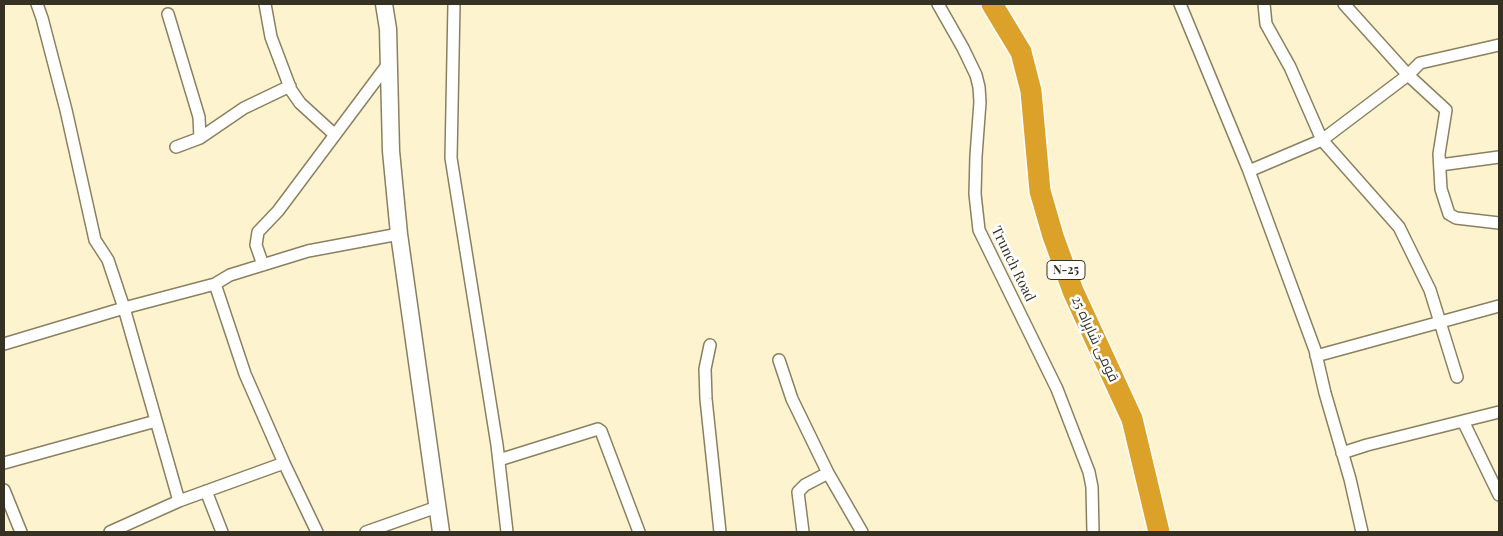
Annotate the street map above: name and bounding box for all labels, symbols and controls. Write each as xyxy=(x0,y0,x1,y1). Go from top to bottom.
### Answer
street label: Trunch Road xyxy=(988,224,1038,304)
road number: N-25 xyxy=(1047,260,1085,280)
street label: قومی شاہراہ 25 xyxy=(1068,293,1122,385)

